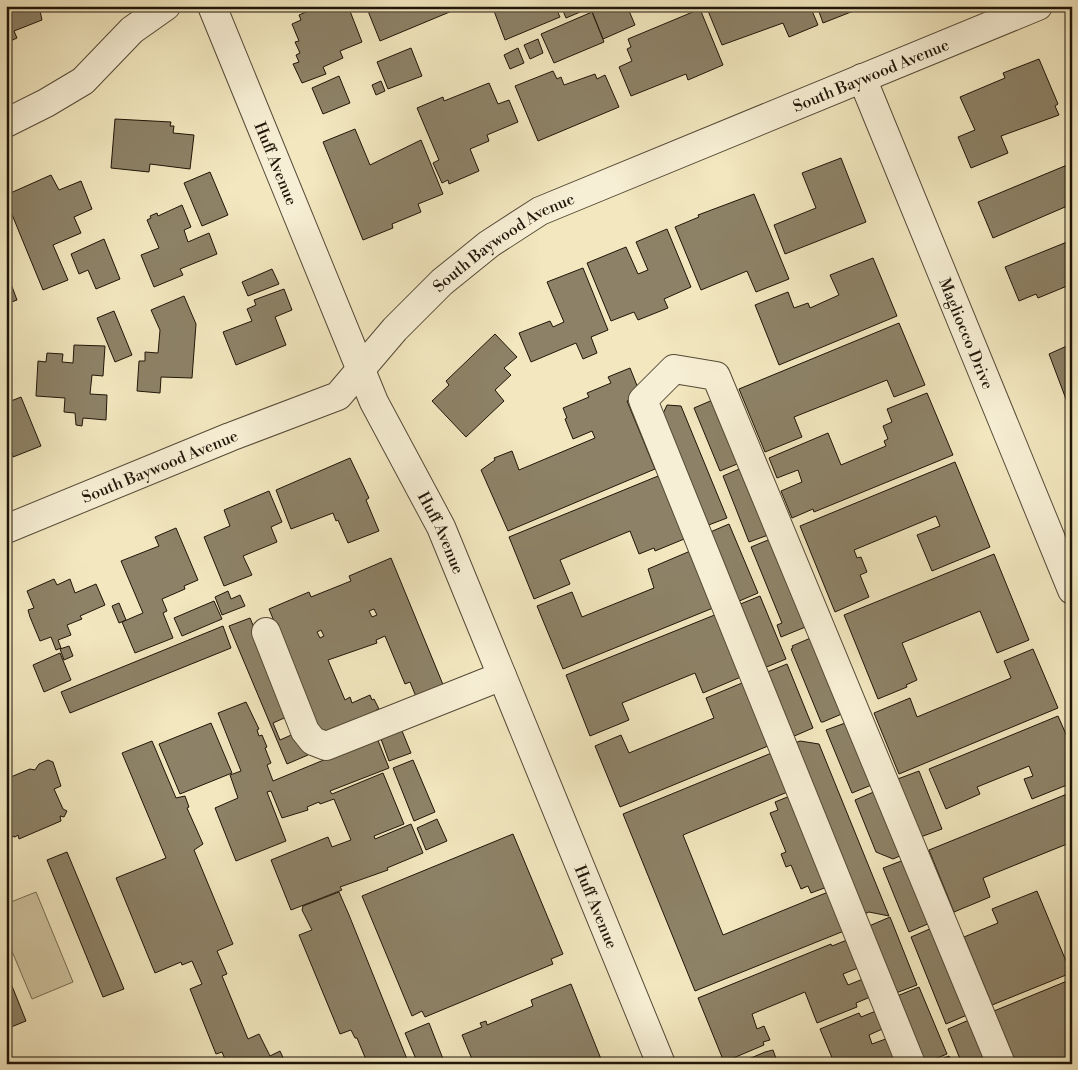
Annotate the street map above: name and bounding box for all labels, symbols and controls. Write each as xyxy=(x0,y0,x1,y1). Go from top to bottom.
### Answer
street label: South Baywood Avenue xyxy=(790,35,952,117)
street label: Huff Avenue xyxy=(249,119,301,208)
street label: South Baywood Avenue xyxy=(429,189,578,297)
street label: Magliocco Drive xyxy=(934,275,998,393)
street label: South Baywood Avenue xyxy=(79,426,241,508)
street label: Huff Avenue xyxy=(413,488,468,577)
street label: Huff Avenue xyxy=(570,862,622,952)

